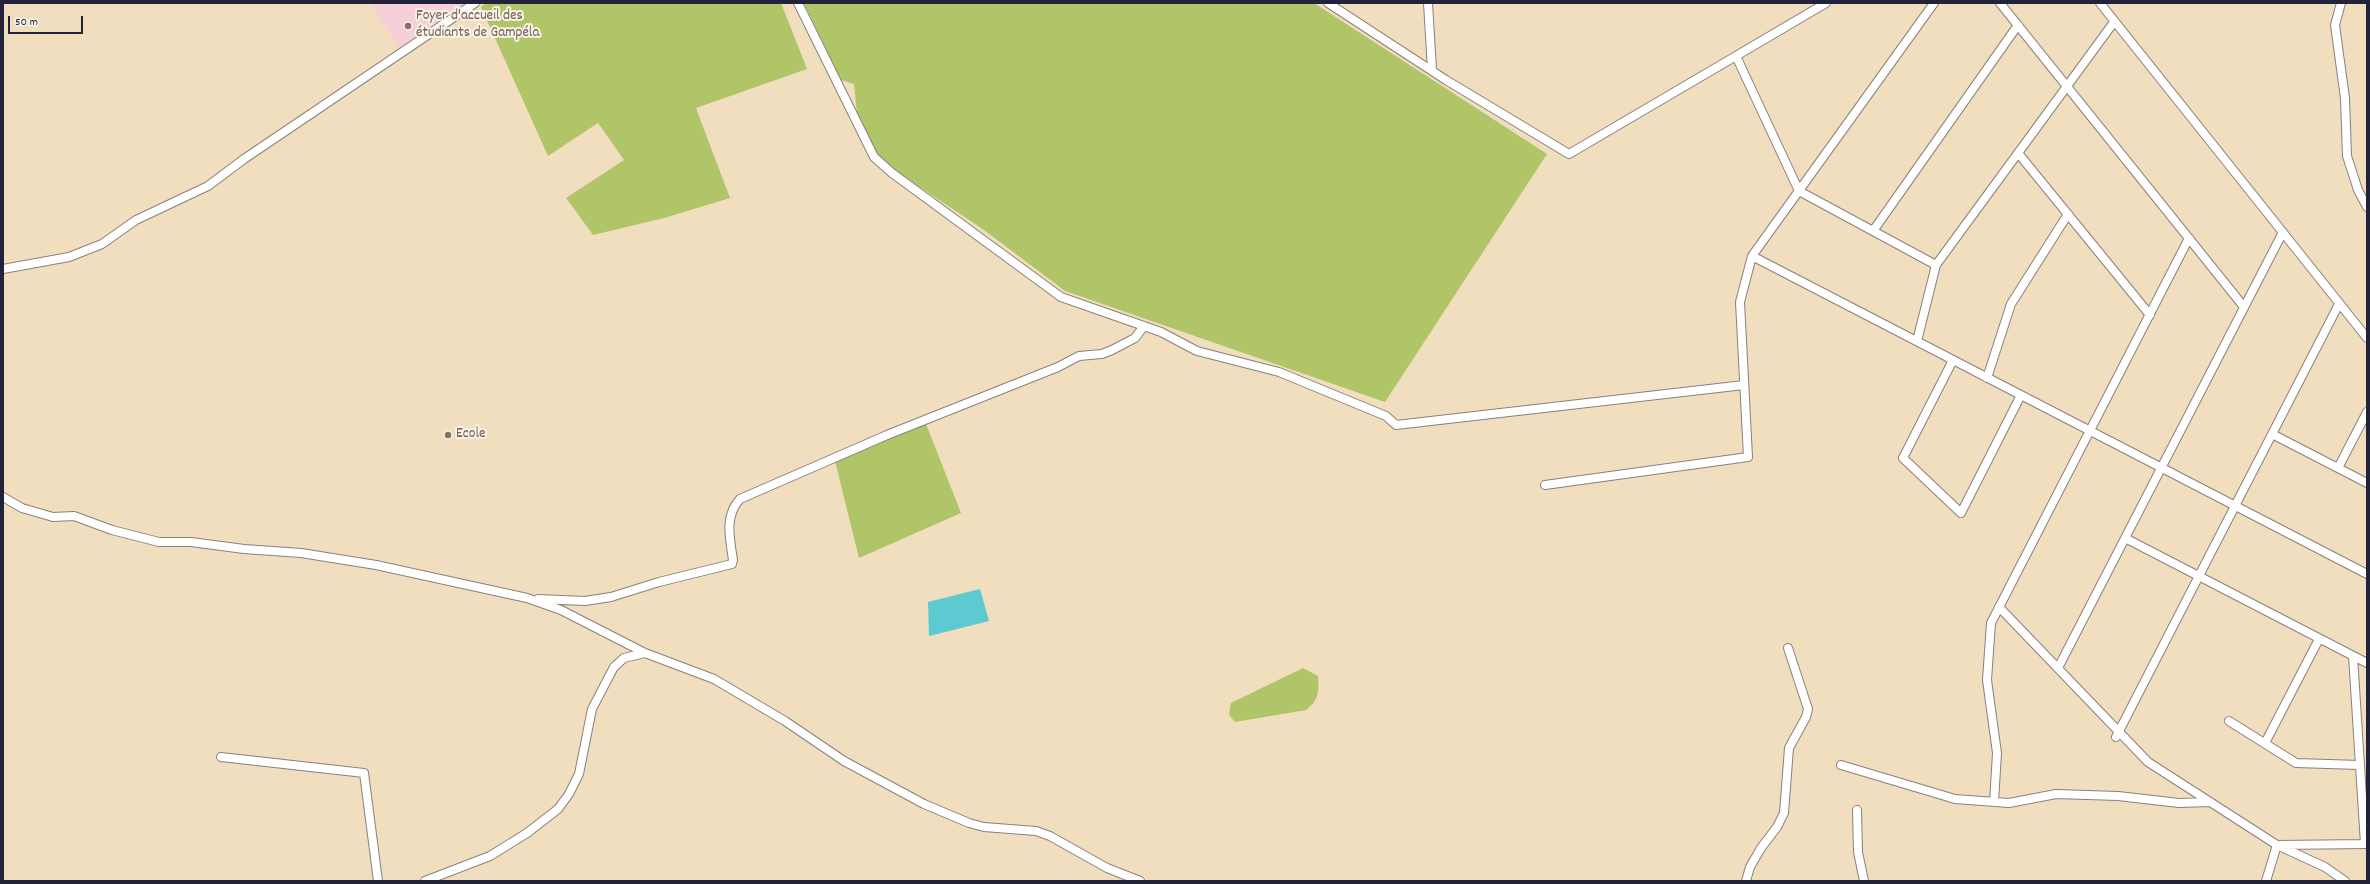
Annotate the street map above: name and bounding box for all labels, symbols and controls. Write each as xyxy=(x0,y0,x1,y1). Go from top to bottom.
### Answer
scale bar xyxy=(10,8,85,34)
place label: Foyer d'accueil des étudiants de Gampéla xyxy=(416,8,539,43)
text: 50 m xyxy=(15,14,38,31)
marker: Foyer d'accueil des étudiants de Gampéla xyxy=(403,21,413,31)
place label: Ecole xyxy=(456,426,486,444)
marker: Ecole xyxy=(443,430,453,440)

